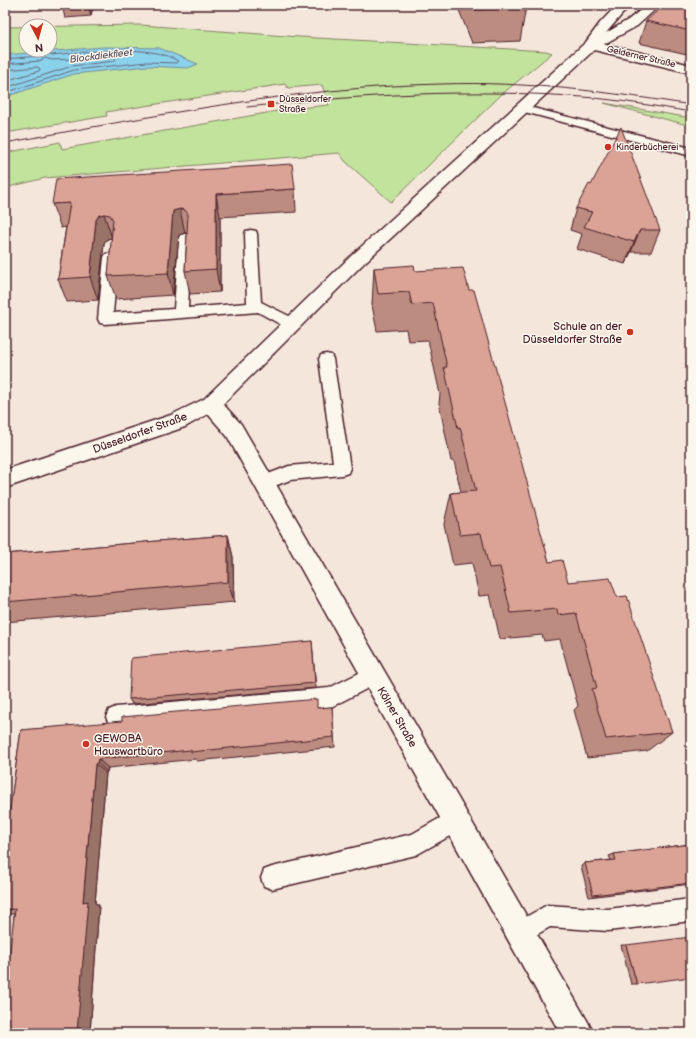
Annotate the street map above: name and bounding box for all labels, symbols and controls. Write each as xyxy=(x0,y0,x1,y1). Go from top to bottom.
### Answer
north arrow xyxy=(18,18,58,58)
text: N xyxy=(34,41,44,54)
street label: Gelderner Straße xyxy=(605,44,677,70)
water label: Blockdiekfleet xyxy=(69,46,134,66)
place label: Düsseldorfer Straße xyxy=(279,94,332,115)
marker: Düsseldorfer Straße xyxy=(266,99,276,109)
marker: Kinderbücherei xyxy=(603,142,613,152)
place label: Kinderbücherei xyxy=(616,142,678,153)
place label: Schule an der Düsseldorfer Straße xyxy=(523,320,623,346)
marker: Schule an der Düsseldorfer Straße xyxy=(625,327,635,337)
street label: Düsseldorfer Straße xyxy=(91,410,189,456)
street label: Kölner Straße xyxy=(374,684,420,750)
place label: GEWOBA Hauswartbüro xyxy=(94,732,163,758)
marker: GEWOBA Hauswartbüro xyxy=(81,739,91,749)

